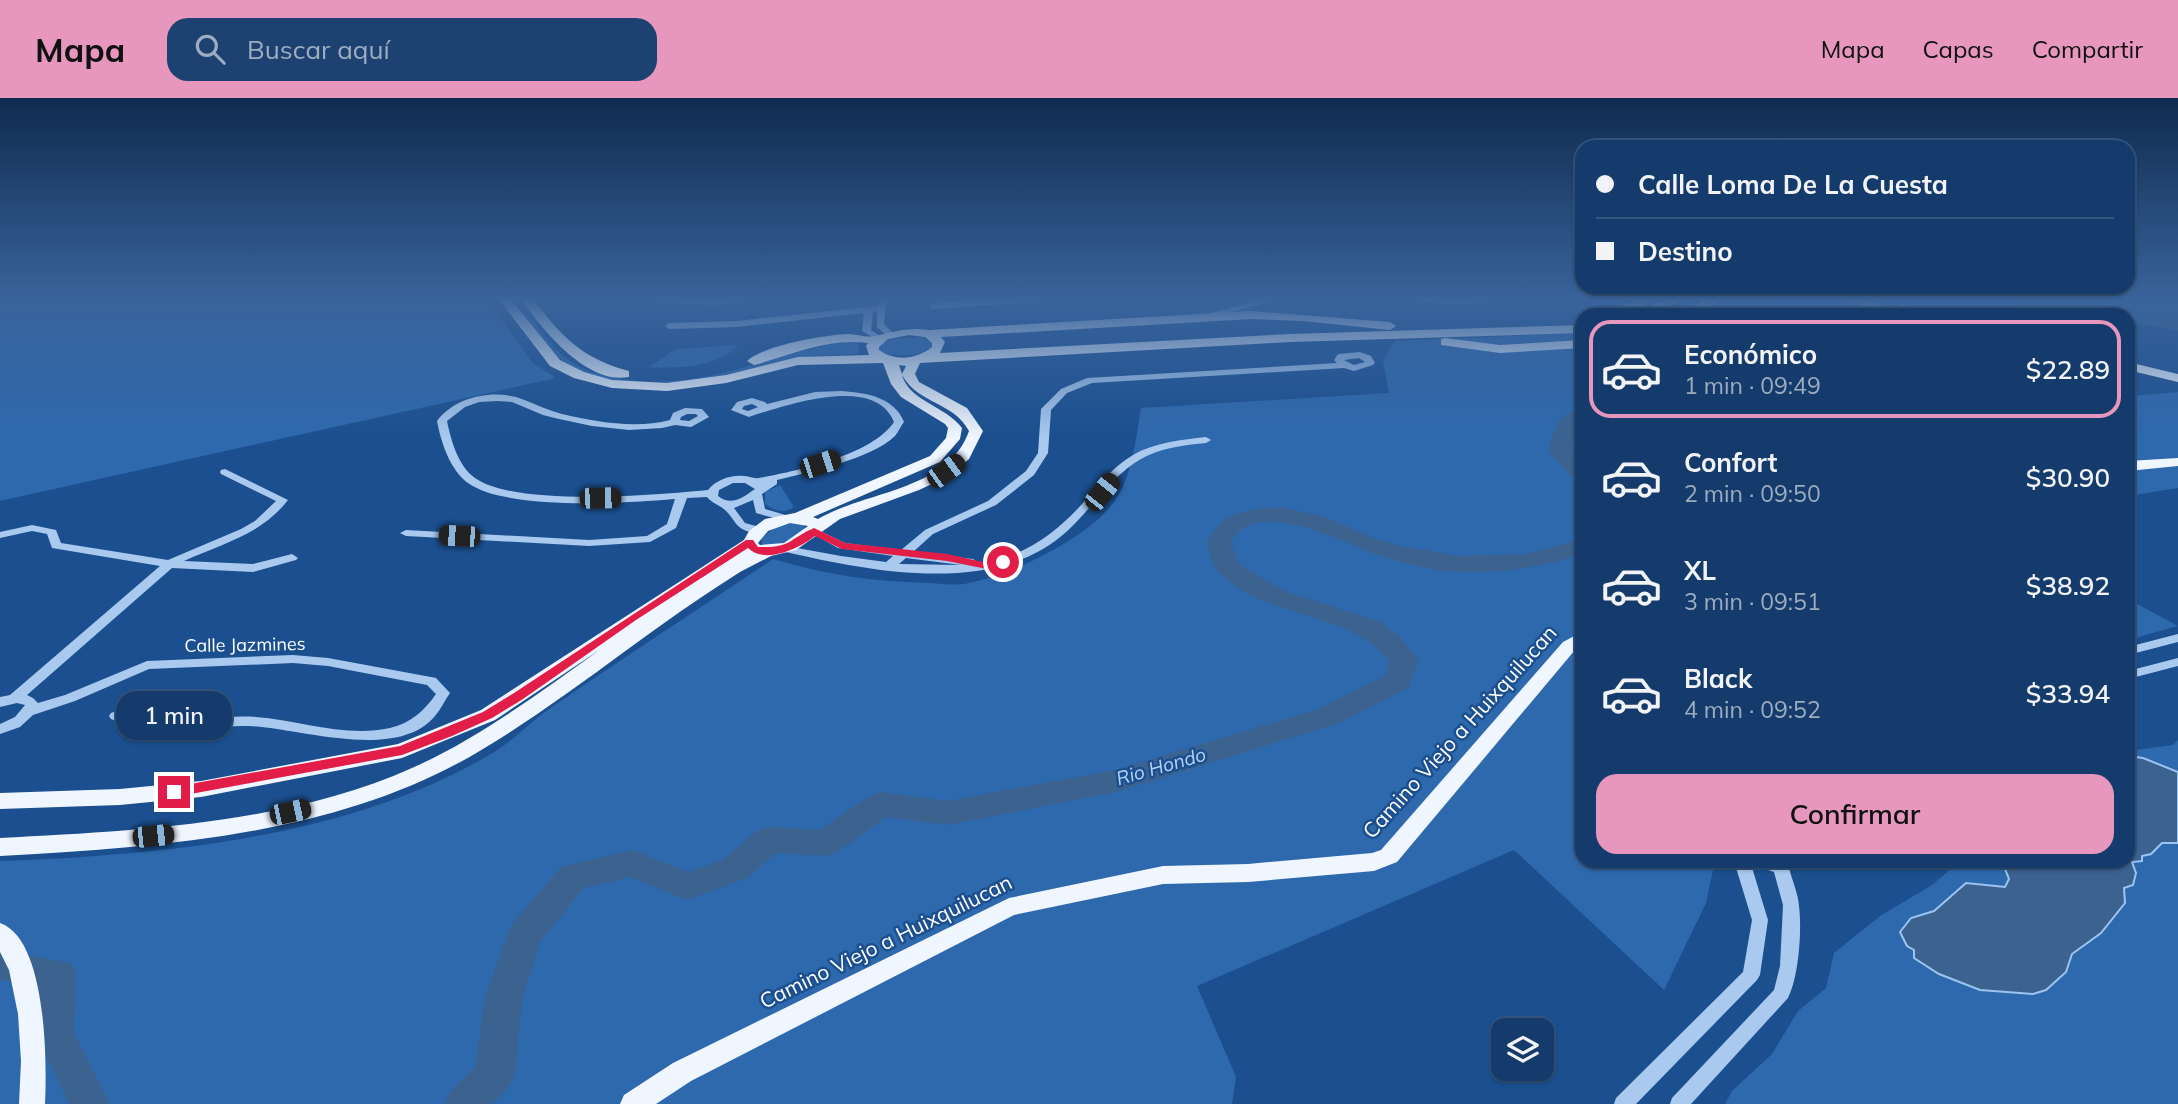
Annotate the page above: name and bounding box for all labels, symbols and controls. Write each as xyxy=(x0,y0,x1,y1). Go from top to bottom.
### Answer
search box xyxy=(167,18,657,81)
text: Mapa xyxy=(35,29,125,70)
icon: search xyxy=(191,30,229,68)
text: Buscar aquí xyxy=(247,33,390,66)
text: Mapa xyxy=(1821,34,1885,64)
text: Capas xyxy=(1923,34,1994,64)
text: Compartir xyxy=(2032,34,2143,64)
text: Calle Loma De La Cuesta xyxy=(1638,168,1948,201)
text: Destino xyxy=(1638,235,1733,268)
icon: car xyxy=(1600,338,1663,401)
text: Económico xyxy=(1684,338,1817,371)
text: $22.89 xyxy=(2026,353,2110,386)
text: 1 min · 09:49 xyxy=(1684,371,1821,400)
icon: car xyxy=(1600,446,1663,509)
text: Confort xyxy=(1684,446,1777,479)
car xyxy=(797,448,844,480)
car xyxy=(923,450,970,492)
text: $30.90 xyxy=(2026,461,2110,494)
car xyxy=(1081,469,1124,515)
text: 2 min · 09:50 xyxy=(1684,479,1821,508)
car xyxy=(579,487,622,509)
car xyxy=(438,524,481,548)
route start xyxy=(987,546,1019,578)
icon: car xyxy=(1600,554,1663,617)
text: XL xyxy=(1684,554,1716,587)
text: $38.92 xyxy=(2026,569,2110,602)
text: 3 min · 09:51 xyxy=(1684,587,1821,616)
street label: Camino Viejo a Huixquilucan xyxy=(1357,619,1562,843)
street label: Calle Jazmines xyxy=(184,632,306,657)
icon: car xyxy=(1600,662,1663,725)
text: Black xyxy=(1684,662,1752,695)
text: $33.94 xyxy=(2026,677,2110,710)
callout: 1 min xyxy=(116,690,232,740)
text: 4 min · 09:52 xyxy=(1684,695,1821,724)
text: 1 min xyxy=(144,701,204,730)
water label: Rio Hondo xyxy=(1113,742,1209,790)
button: Confirmar xyxy=(1596,774,2114,854)
route end xyxy=(158,776,190,808)
car xyxy=(268,797,313,827)
car xyxy=(132,823,175,849)
street label: Camino Viejo a Huixquilucan xyxy=(755,869,1016,1014)
map controls xyxy=(1491,1018,1554,1081)
button: layers xyxy=(1491,1018,1554,1081)

